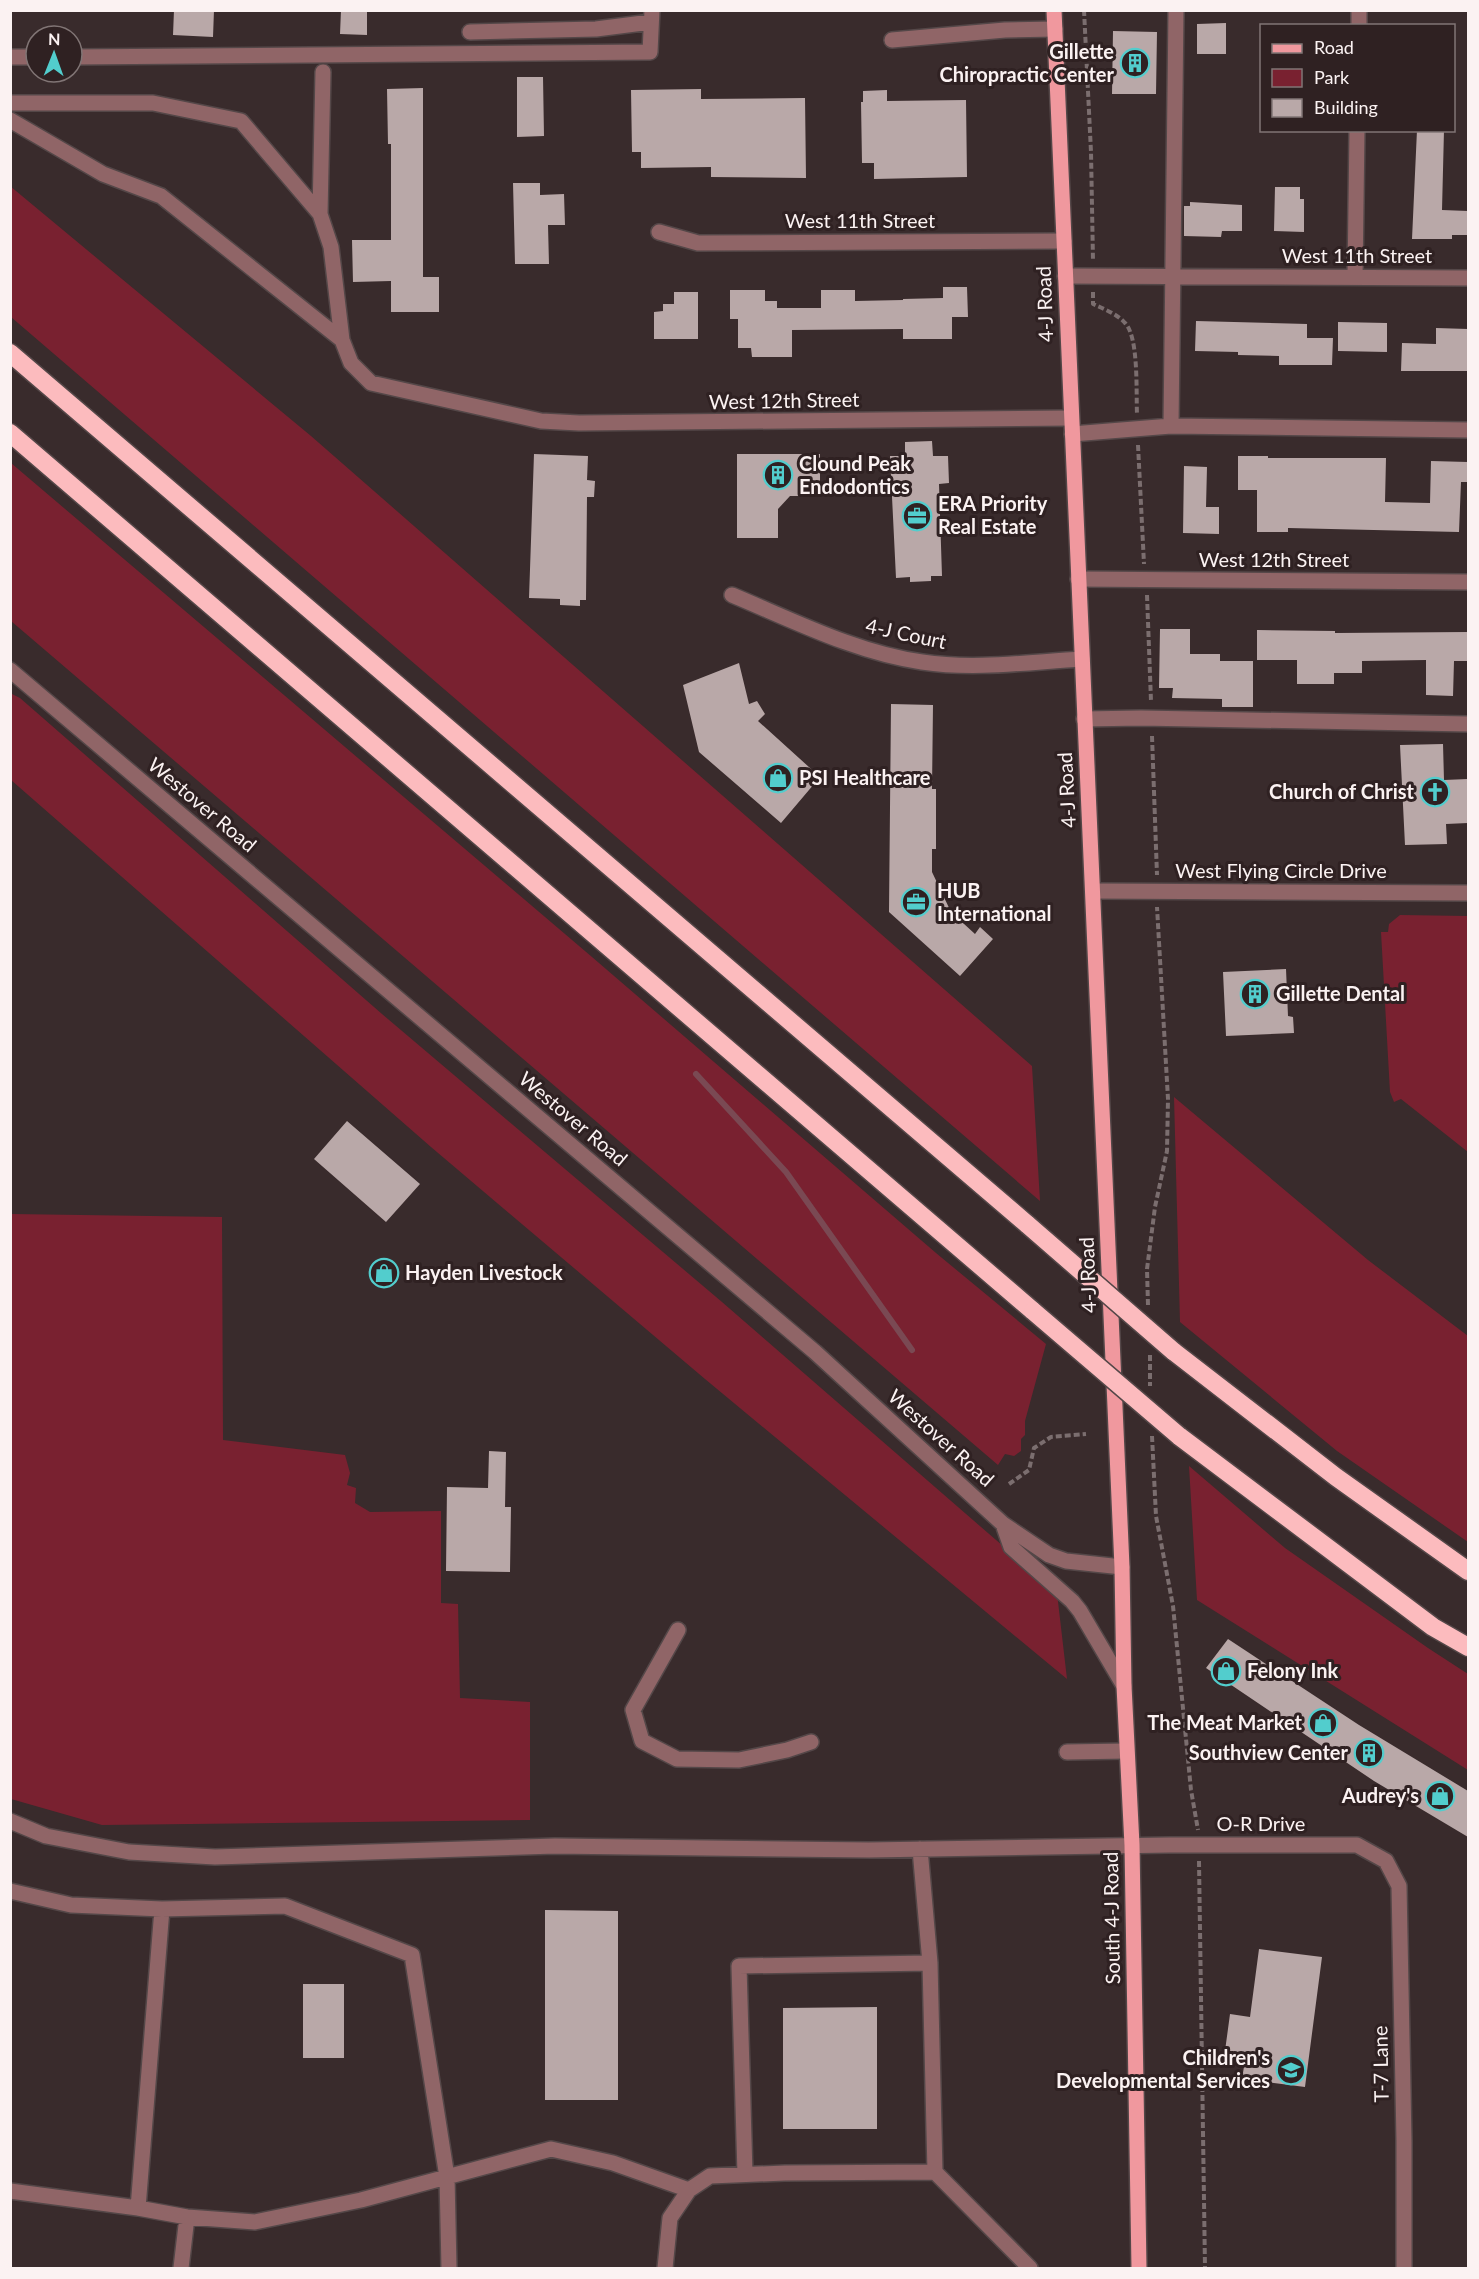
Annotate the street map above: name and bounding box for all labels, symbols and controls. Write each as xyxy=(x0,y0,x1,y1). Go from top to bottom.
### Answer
north arrow xyxy=(24,24,84,84)
legend xyxy=(1260,24,1455,132)
text: N xyxy=(48,29,61,48)
text: Road xyxy=(1314,36,1354,58)
place label: Gillette Chiropractic Center xyxy=(940,39,1115,86)
building icon: Gillette Chiropractic Center xyxy=(1119,47,1151,79)
text: Park xyxy=(1314,66,1350,88)
text: Building xyxy=(1314,96,1378,118)
street label: West 11th Street xyxy=(785,208,935,232)
street label: West 11th Street xyxy=(1282,243,1432,267)
street label: 4-J Road xyxy=(1031,266,1057,342)
street label: West 12th Street xyxy=(709,387,859,413)
place label: Clound Peak Endodontics xyxy=(799,451,911,498)
building icon: Clound Peak Endodontics xyxy=(762,459,794,491)
place label: ERA Priority Real Estate xyxy=(938,491,1048,538)
office icon: ERA Priority Real Estate xyxy=(901,500,933,532)
street label: West 12th Street xyxy=(1199,547,1349,571)
street label: 4-J Court xyxy=(864,613,949,653)
street label: Westover Road xyxy=(144,752,262,856)
street label: 4-J Road xyxy=(1052,752,1080,829)
shop icon: PSI Healthcare xyxy=(762,762,794,794)
place label: PSI Healthcare xyxy=(799,765,931,789)
church icon: Church of Christ xyxy=(1419,776,1451,808)
place label: Church of Christ xyxy=(1269,779,1415,803)
street label: West Flying Circle Drive xyxy=(1175,858,1387,882)
place label: HUB International xyxy=(937,878,1051,925)
office icon: HUB International xyxy=(900,886,932,918)
building icon: Gillette Dental xyxy=(1239,978,1271,1010)
place label: Gillette Dental xyxy=(1276,981,1405,1005)
street label: Westover Road xyxy=(515,1066,633,1170)
street label: 4-J Road xyxy=(1074,1237,1100,1313)
shop icon: Hayden Livestock xyxy=(368,1257,400,1289)
place label: Hayden Livestock xyxy=(405,1260,563,1284)
street label: Westover Road xyxy=(884,1384,999,1491)
shop icon: Felony Ink xyxy=(1210,1655,1242,1687)
place label: Felony Ink xyxy=(1247,1658,1339,1682)
shop icon: The Meat Market xyxy=(1307,1707,1339,1739)
place label: The Meat Market xyxy=(1147,1710,1303,1734)
building icon: Southview Center xyxy=(1353,1737,1385,1769)
place label: Southview Center xyxy=(1189,1740,1349,1764)
shop icon: Audrey's xyxy=(1424,1780,1456,1812)
place label: Audrey's xyxy=(1341,1783,1419,1807)
street label: O-R Drive xyxy=(1217,1811,1305,1835)
street label: South 4-J Road xyxy=(1098,1852,1124,1985)
street label: T-7 Lane xyxy=(1367,2025,1393,2103)
place label: Children's Developmental Services xyxy=(1056,2045,1270,2092)
school or university icon: Children's Developmental Services xyxy=(1275,2054,1307,2086)

